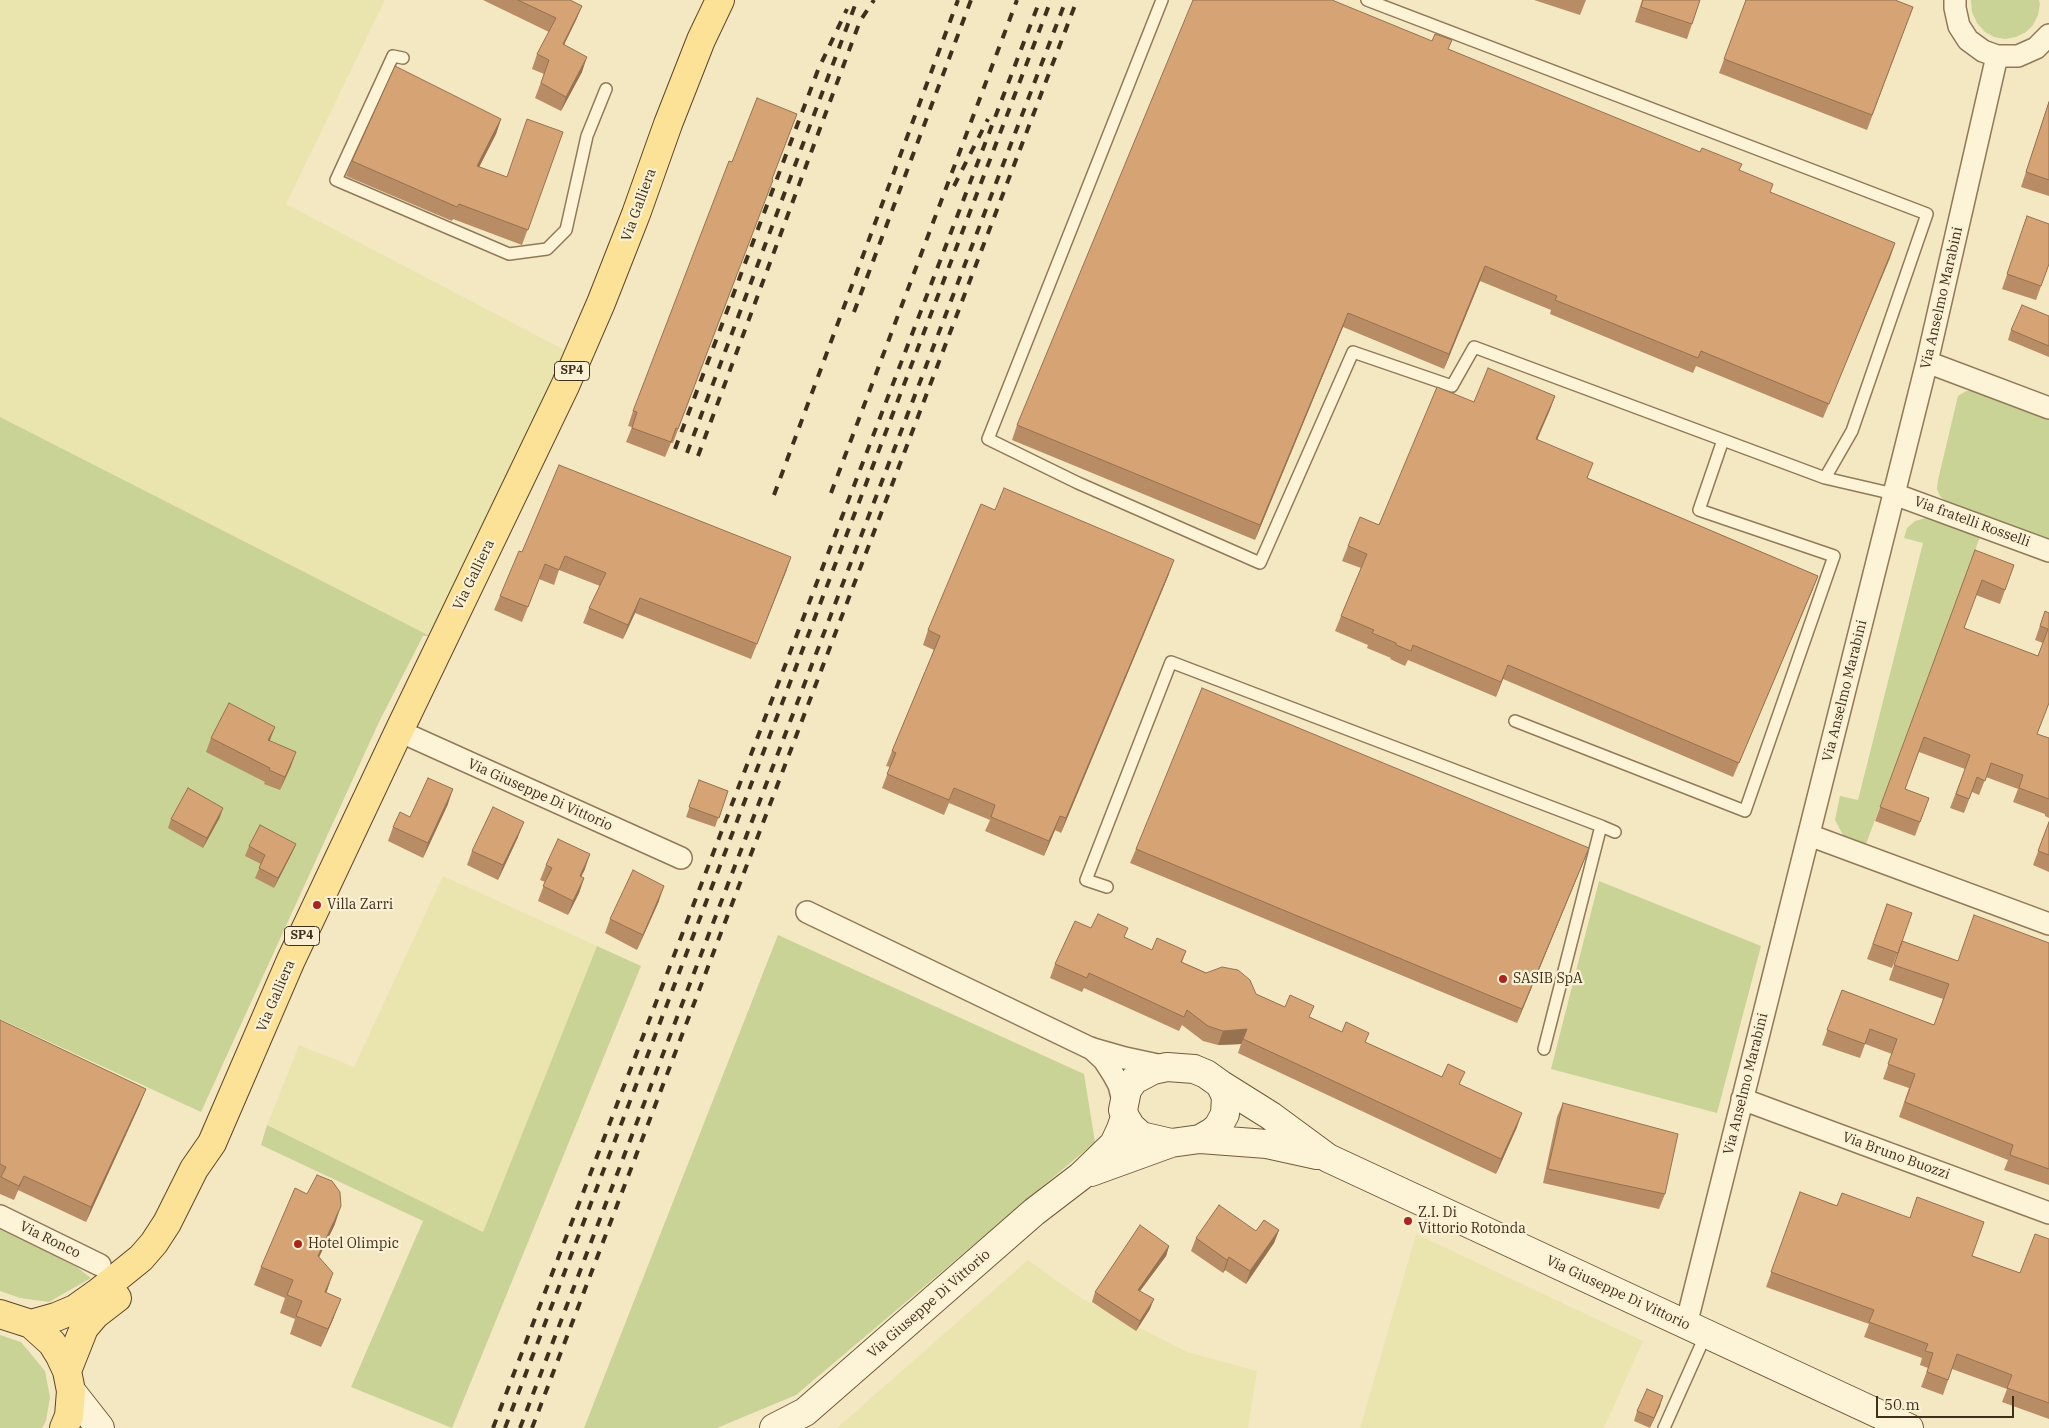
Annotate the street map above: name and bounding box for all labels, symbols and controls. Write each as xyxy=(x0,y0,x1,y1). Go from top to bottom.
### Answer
street label: Via Galliera xyxy=(618,166,660,244)
street label: Via Anselmo Marabini xyxy=(1917,225,1967,371)
road number: SP4 xyxy=(554,362,590,381)
street label: Via fratelli Rosselli xyxy=(1912,493,2032,551)
street label: Via Galliera xyxy=(450,537,498,613)
street label: Via Anselmo Marabini xyxy=(1819,618,1871,764)
street label: Via Giuseppe Di Vittorio xyxy=(465,755,615,835)
place label: Villa Zarri xyxy=(327,897,393,913)
marker: Villa Zarri xyxy=(311,899,323,911)
road number: SP4 xyxy=(284,926,320,946)
street label: Via Galliera xyxy=(253,958,299,1034)
place label: SASIB SpA xyxy=(1513,971,1583,987)
marker: SASIB SpA xyxy=(1497,973,1509,985)
street label: Via Anselmo Marabini xyxy=(1720,1011,1772,1157)
street label: Via Bruno Buozzi xyxy=(1840,1129,1952,1183)
place label: Z.I. Di Vittorio Rotonda xyxy=(1418,1205,1526,1238)
marker: Z.I. Di Vittorio Rotonda xyxy=(1402,1215,1414,1227)
street label: Via Ronco xyxy=(17,1218,83,1262)
place label: Hotel Olimpic xyxy=(308,1236,399,1252)
marker: Hotel Olimpic xyxy=(292,1238,304,1250)
street label: Via Giuseppe Di Vittorio xyxy=(864,1246,994,1362)
street label: Via Giuseppe Di Vittorio xyxy=(1543,1252,1693,1334)
scale bar xyxy=(1879,1386,2016,1418)
text: 50 m xyxy=(1884,1395,1920,1414)

